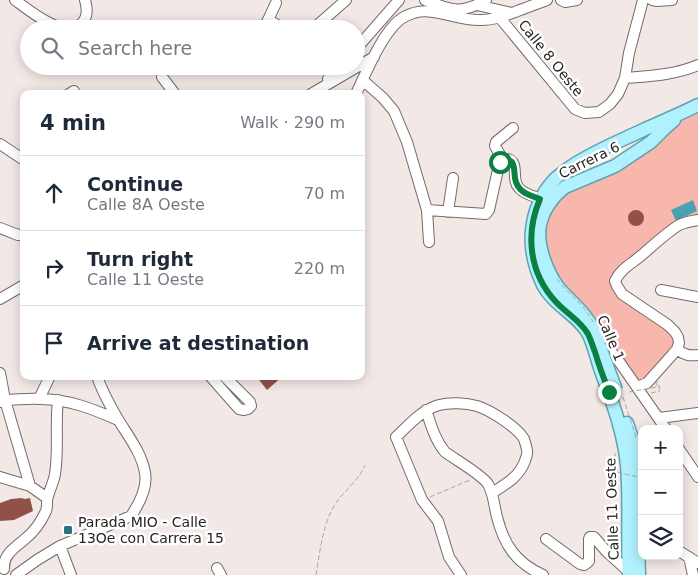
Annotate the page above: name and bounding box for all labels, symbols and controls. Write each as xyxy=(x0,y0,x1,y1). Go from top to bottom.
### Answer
street label: Calle 8 Oeste xyxy=(515,17,587,99)
search box xyxy=(20,20,365,75)
icon: search xyxy=(38,34,66,62)
text: Search here xyxy=(78,37,192,59)
text: 4 min xyxy=(40,111,106,135)
text: Walk · 290 m xyxy=(240,113,345,132)
street label: Carrera 6 xyxy=(556,138,622,182)
route start xyxy=(489,151,512,174)
text: Continue xyxy=(87,173,183,195)
icon: ahead xyxy=(40,179,68,207)
text: 70 m xyxy=(304,184,345,203)
text: Calle 8A Oeste xyxy=(87,195,205,214)
text: Turn right xyxy=(87,248,193,270)
icon: right xyxy=(40,254,68,282)
text: 220 m xyxy=(294,259,345,278)
text: Calle 11 Oeste xyxy=(87,270,204,289)
street label: Calle 1 xyxy=(594,313,628,363)
icon: arrive xyxy=(40,329,68,357)
text: Arrive at destination xyxy=(87,332,309,354)
route end xyxy=(598,381,621,404)
map controls xyxy=(638,425,683,560)
button: + xyxy=(638,425,683,470)
street label: Calle 11 Oeste xyxy=(602,458,622,560)
button: − xyxy=(638,470,683,515)
place label: Parada MIO - Calle 13Oe con Carrera 15 xyxy=(78,514,224,546)
button: layers xyxy=(638,515,683,560)
marker: Parada MIO - Calle 13Oe con Carrera 15 xyxy=(62,524,74,536)

